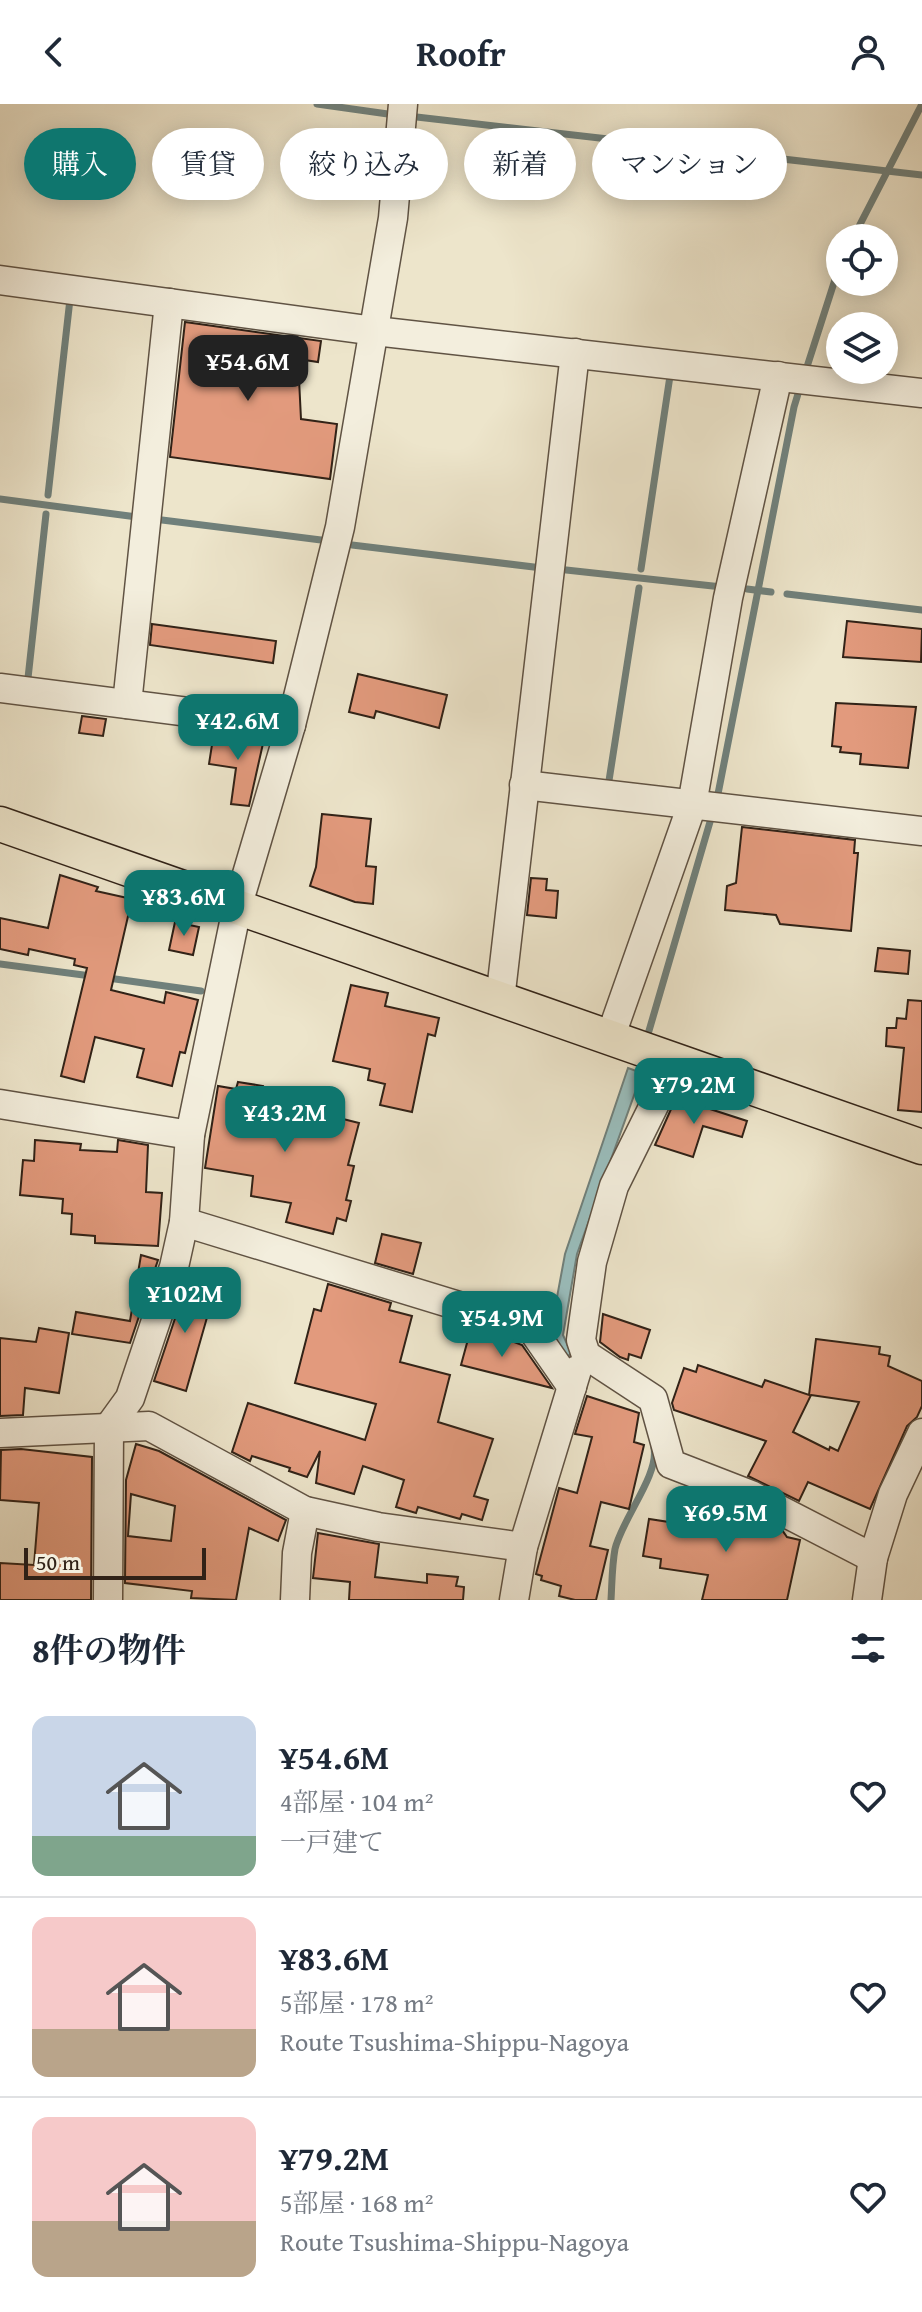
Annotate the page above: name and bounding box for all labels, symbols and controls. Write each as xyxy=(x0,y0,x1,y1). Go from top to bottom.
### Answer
text: Roofr xyxy=(416,26,506,79)
icon: back xyxy=(32,30,76,74)
icon: person xyxy=(846,30,890,74)
chip: 購入 xyxy=(24,128,136,200)
chip: 賃貸 xyxy=(152,128,264,200)
chip: 絞り込み xyxy=(280,128,448,200)
chip: 新着 xyxy=(464,128,576,200)
chip: マンション xyxy=(592,128,787,200)
map controls xyxy=(826,224,898,384)
button: locate xyxy=(826,224,898,296)
button: layers xyxy=(826,312,898,384)
pin: ¥54.6M xyxy=(183,335,313,403)
text: ¥54.6M xyxy=(206,341,290,380)
pin: ¥42.6M xyxy=(173,694,303,762)
text: ¥42.6M xyxy=(196,700,280,739)
pin: ¥83.6M xyxy=(119,870,249,938)
text: ¥83.6M xyxy=(142,876,226,915)
pin: ¥79.2M xyxy=(629,1058,759,1126)
text: ¥79.2M xyxy=(652,1064,736,1103)
pin: ¥43.2M xyxy=(220,1086,350,1154)
text: ¥43.2M xyxy=(243,1092,327,1131)
pin: ¥102M xyxy=(129,1267,241,1335)
text: ¥102M xyxy=(147,1273,223,1312)
pin: ¥54.9M xyxy=(437,1291,567,1359)
text: ¥54.9M xyxy=(460,1297,544,1336)
pin: ¥69.5M xyxy=(661,1486,791,1554)
text: ¥69.5M xyxy=(684,1492,768,1531)
scale bar xyxy=(24,1544,206,1580)
text: 50 m xyxy=(36,1546,80,1578)
text: 8件の物件 xyxy=(32,1625,186,1674)
icon: filters xyxy=(846,1626,890,1670)
text: ¥54.6M xyxy=(280,1732,389,1781)
icon: home xyxy=(96,1748,192,1844)
icon: heart xyxy=(846,1774,890,1818)
text: 4部屋 · 104 m² xyxy=(280,1782,434,1821)
text: 一戸建て xyxy=(280,1822,384,1861)
text: ¥83.6M xyxy=(280,1933,389,1982)
icon: home xyxy=(96,1949,192,2045)
icon: heart xyxy=(846,1975,890,2019)
text: 5部屋 · 178 m² xyxy=(280,1983,434,2022)
text: Route Tsushima-Shippu-Nagoya xyxy=(280,2022,629,2061)
text: ¥79.2M xyxy=(280,2133,389,2182)
icon: home xyxy=(96,2149,192,2245)
icon: heart xyxy=(846,2175,890,2219)
text: 5部屋 · 168 m² xyxy=(280,2183,434,2222)
text: Route Tsushima-Shippu-Nagoya xyxy=(280,2222,629,2261)

